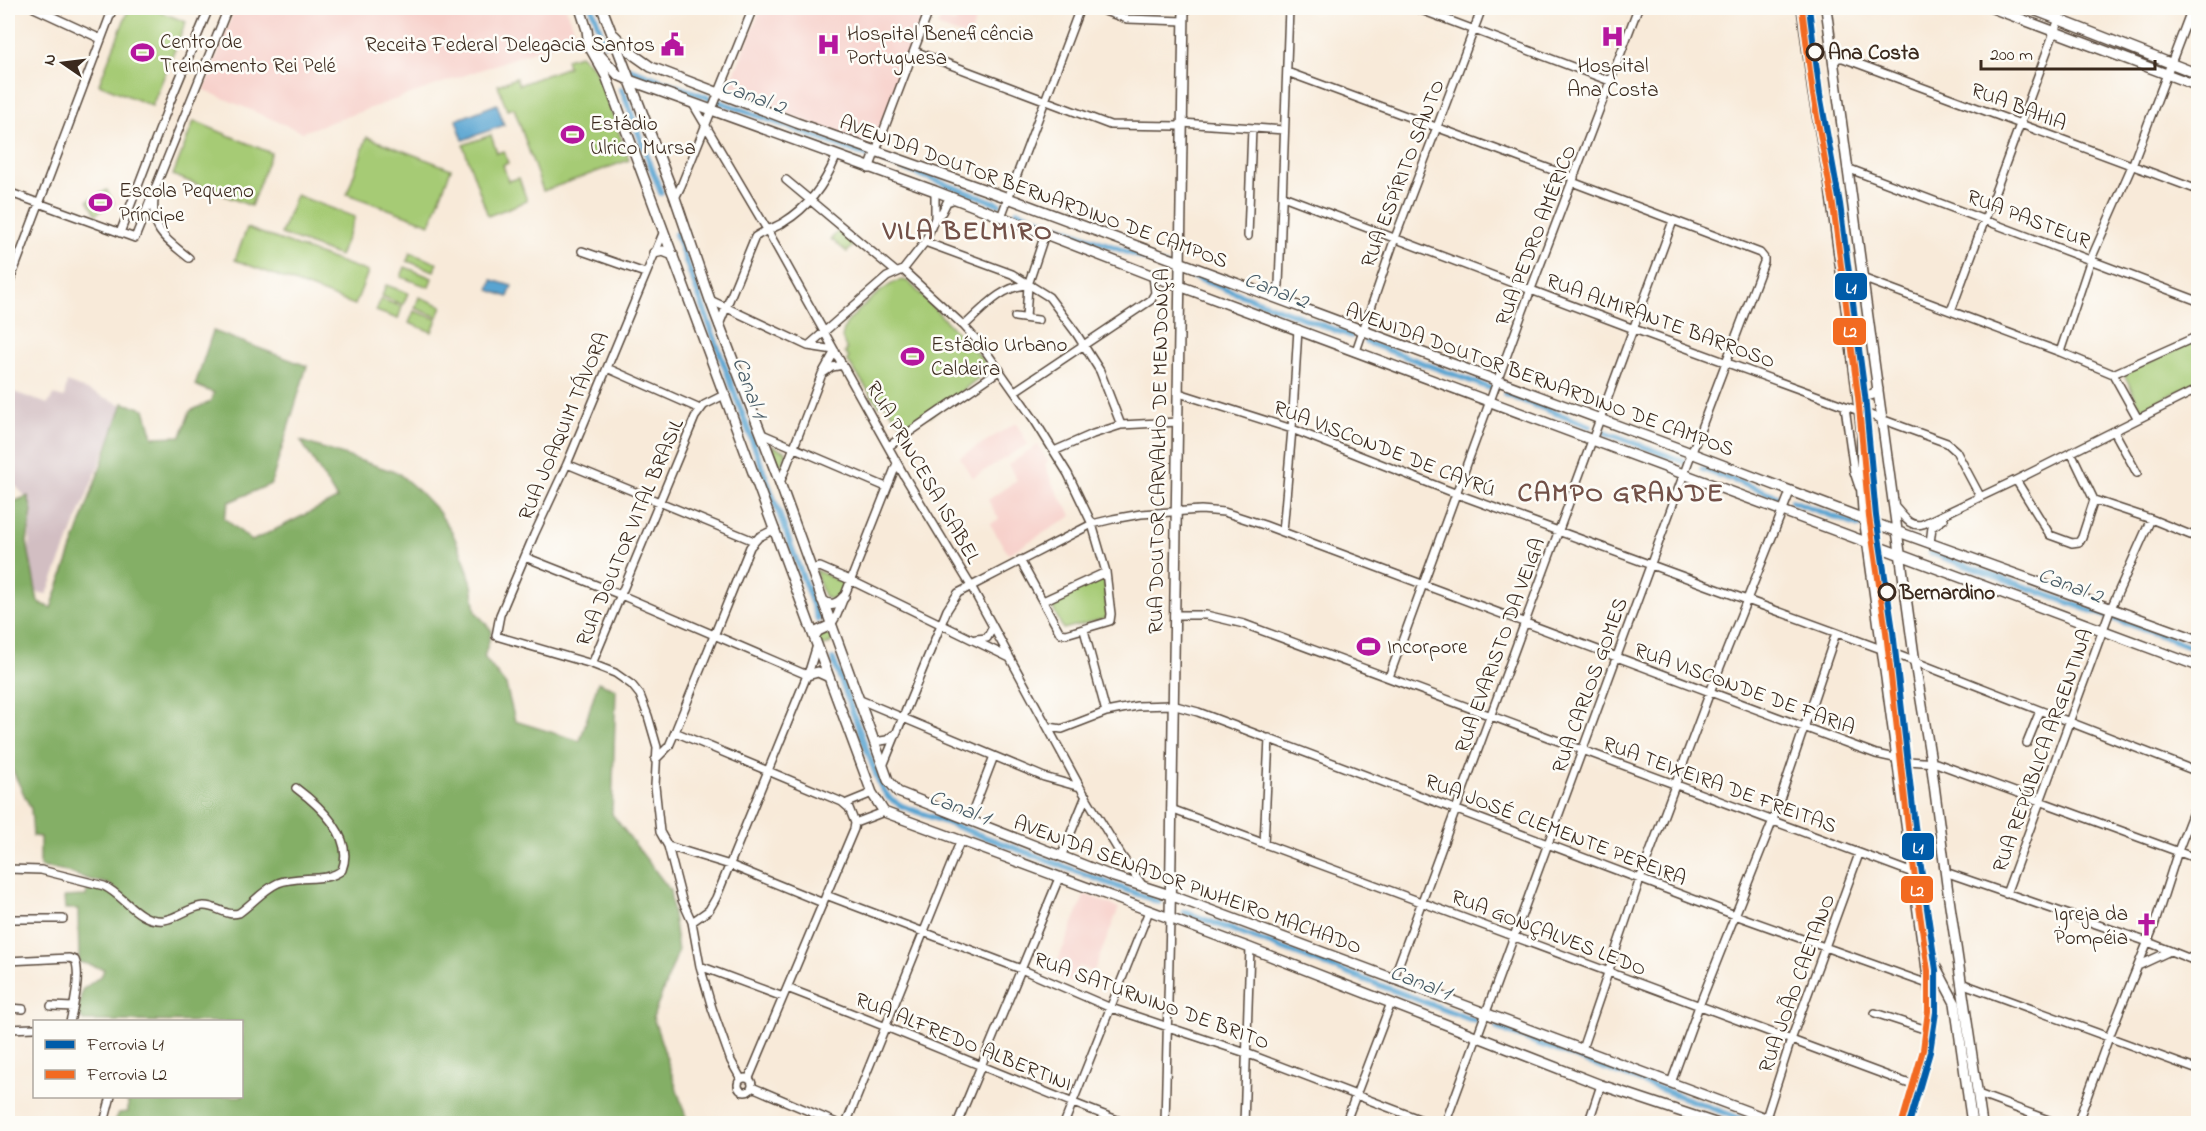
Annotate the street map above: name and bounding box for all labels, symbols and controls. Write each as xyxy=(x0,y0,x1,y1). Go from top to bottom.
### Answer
place label: Hospital Beneficência Portuguesa xyxy=(847,20,1034,76)
hospital icon: Hospital Ana Costa xyxy=(1600,24,1626,50)
place label: Centro de Treinamento Rei Pelé xyxy=(160,28,337,82)
place label: Receita Federal Delegacia Santos xyxy=(365,31,655,63)
public building icon: Receita Federal Delegacia Santos xyxy=(660,31,686,57)
hospital icon: Hospital Beneficência Portuguesa xyxy=(816,32,842,58)
north arrow xyxy=(33,33,93,93)
scale bar xyxy=(1981,33,2155,71)
place label: Ana Costa xyxy=(1828,39,1919,69)
sports icon: Centro de Treinamento Rei Pelé xyxy=(129,40,155,66)
marker: Ana Costa xyxy=(1806,43,1824,61)
text: 200 m xyxy=(1990,43,2033,69)
text: N xyxy=(37,52,63,68)
place label: Hospital Ana Costa xyxy=(1567,52,1659,106)
water label: Canal 2 xyxy=(716,71,791,125)
street label: RUA ESPÍRITO SANTO xyxy=(1354,75,1454,272)
street label: RUA BAHIA xyxy=(1966,76,2070,140)
street label: AVENIDA DOUTOR BERNARDINO DE CAMPOS xyxy=(835,108,1232,277)
place label: Estádio Ulrico Mursa xyxy=(590,110,696,164)
sports icon: Estádio Ulrico Mursa xyxy=(559,122,585,148)
street label: RUA PEDRO AMÉRICO xyxy=(1489,141,1585,330)
place label: Escola Pequeno Príncipe xyxy=(119,177,254,231)
street label: RUA PASTEUR xyxy=(1962,183,2095,257)
sports icon: Escola Pequeno Príncipe xyxy=(88,189,114,215)
district label: VILA BELMIRO xyxy=(882,213,1053,252)
water label: Canal 2 xyxy=(1239,265,1314,319)
street label: RUA ALMIRANTE BARROSO xyxy=(1542,266,1779,377)
street label: RUA DOUTOR CARVALHO DE MENDONÇA xyxy=(1142,268,1178,634)
line badge: L1 xyxy=(1834,272,1868,301)
text: L1 xyxy=(1845,277,1857,301)
street label: AVENIDA DOUTOR BERNARDINO DE CAMPOS xyxy=(1341,296,1738,465)
line badge: L2 xyxy=(1832,317,1867,346)
text: L2 xyxy=(1843,321,1857,345)
street label: RUA JOAQUIM TÁVORA xyxy=(511,328,618,525)
place label: Estádio Urbano Caldeira xyxy=(931,331,1067,385)
sports icon: Estádio Urbano Caldeira xyxy=(900,343,926,369)
water label: Canal 1 xyxy=(722,353,775,426)
street label: RUA PRINCESA ISABEL xyxy=(858,376,987,570)
street label: RUA VISCONDE DE CAYRÚ xyxy=(1269,394,1500,506)
street label: RUA DOUTOR VITAL BRASIL xyxy=(569,414,693,651)
district label: CAMPO GRANDE xyxy=(1517,475,1725,514)
street label: RUA EVARISTO DA VEIGA xyxy=(1448,534,1554,757)
water label: Canal 2 xyxy=(2033,560,2108,614)
place label: Bernardino xyxy=(1899,579,1995,609)
marker: Bernardino xyxy=(1878,583,1896,601)
street label: RUA CARLOS GOMES xyxy=(1545,594,1637,778)
street label: RUA REPÚBLICA ARGENTINA xyxy=(1986,625,2102,877)
sports icon: Incorpore xyxy=(1356,633,1382,659)
place label: Incorpore xyxy=(1387,633,1468,663)
street label: RUA VISCONDE DE FARIA xyxy=(1630,636,1859,744)
street label: RUA TEIXEIRA DE FREITAS xyxy=(1598,730,1841,842)
street label: RUA JOSÉ CLEMENTE PEREIRA xyxy=(1420,767,1690,895)
water label: Canal 1 xyxy=(924,783,997,836)
street label: AVENIDA SENADOR PINHEIRO MACHADO xyxy=(1009,809,1366,963)
line badge: L1 xyxy=(1901,832,1935,861)
text: L1 xyxy=(1912,837,1924,861)
line badge: L2 xyxy=(1900,875,1934,904)
text: L2 xyxy=(1910,880,1924,904)
street label: RUA GONÇALVES LEDO xyxy=(1446,883,1650,985)
street label: RUA JOÃO CAETANO xyxy=(1752,890,1844,1077)
place label: Igreja da Pompéia xyxy=(2054,900,2128,954)
church icon: Igreja da Pompéia xyxy=(2133,912,2159,938)
street label: RUA SATURNINO DE BRITO xyxy=(1029,945,1273,1058)
water label: Canal 1 xyxy=(1385,958,1458,1011)
street label: RUA ALFREDO ALBERTINI xyxy=(850,986,1076,1100)
legend xyxy=(33,1020,243,1098)
text: Ferrovia L1 xyxy=(86,1033,164,1059)
text: Ferrovia L2 xyxy=(86,1063,167,1089)

